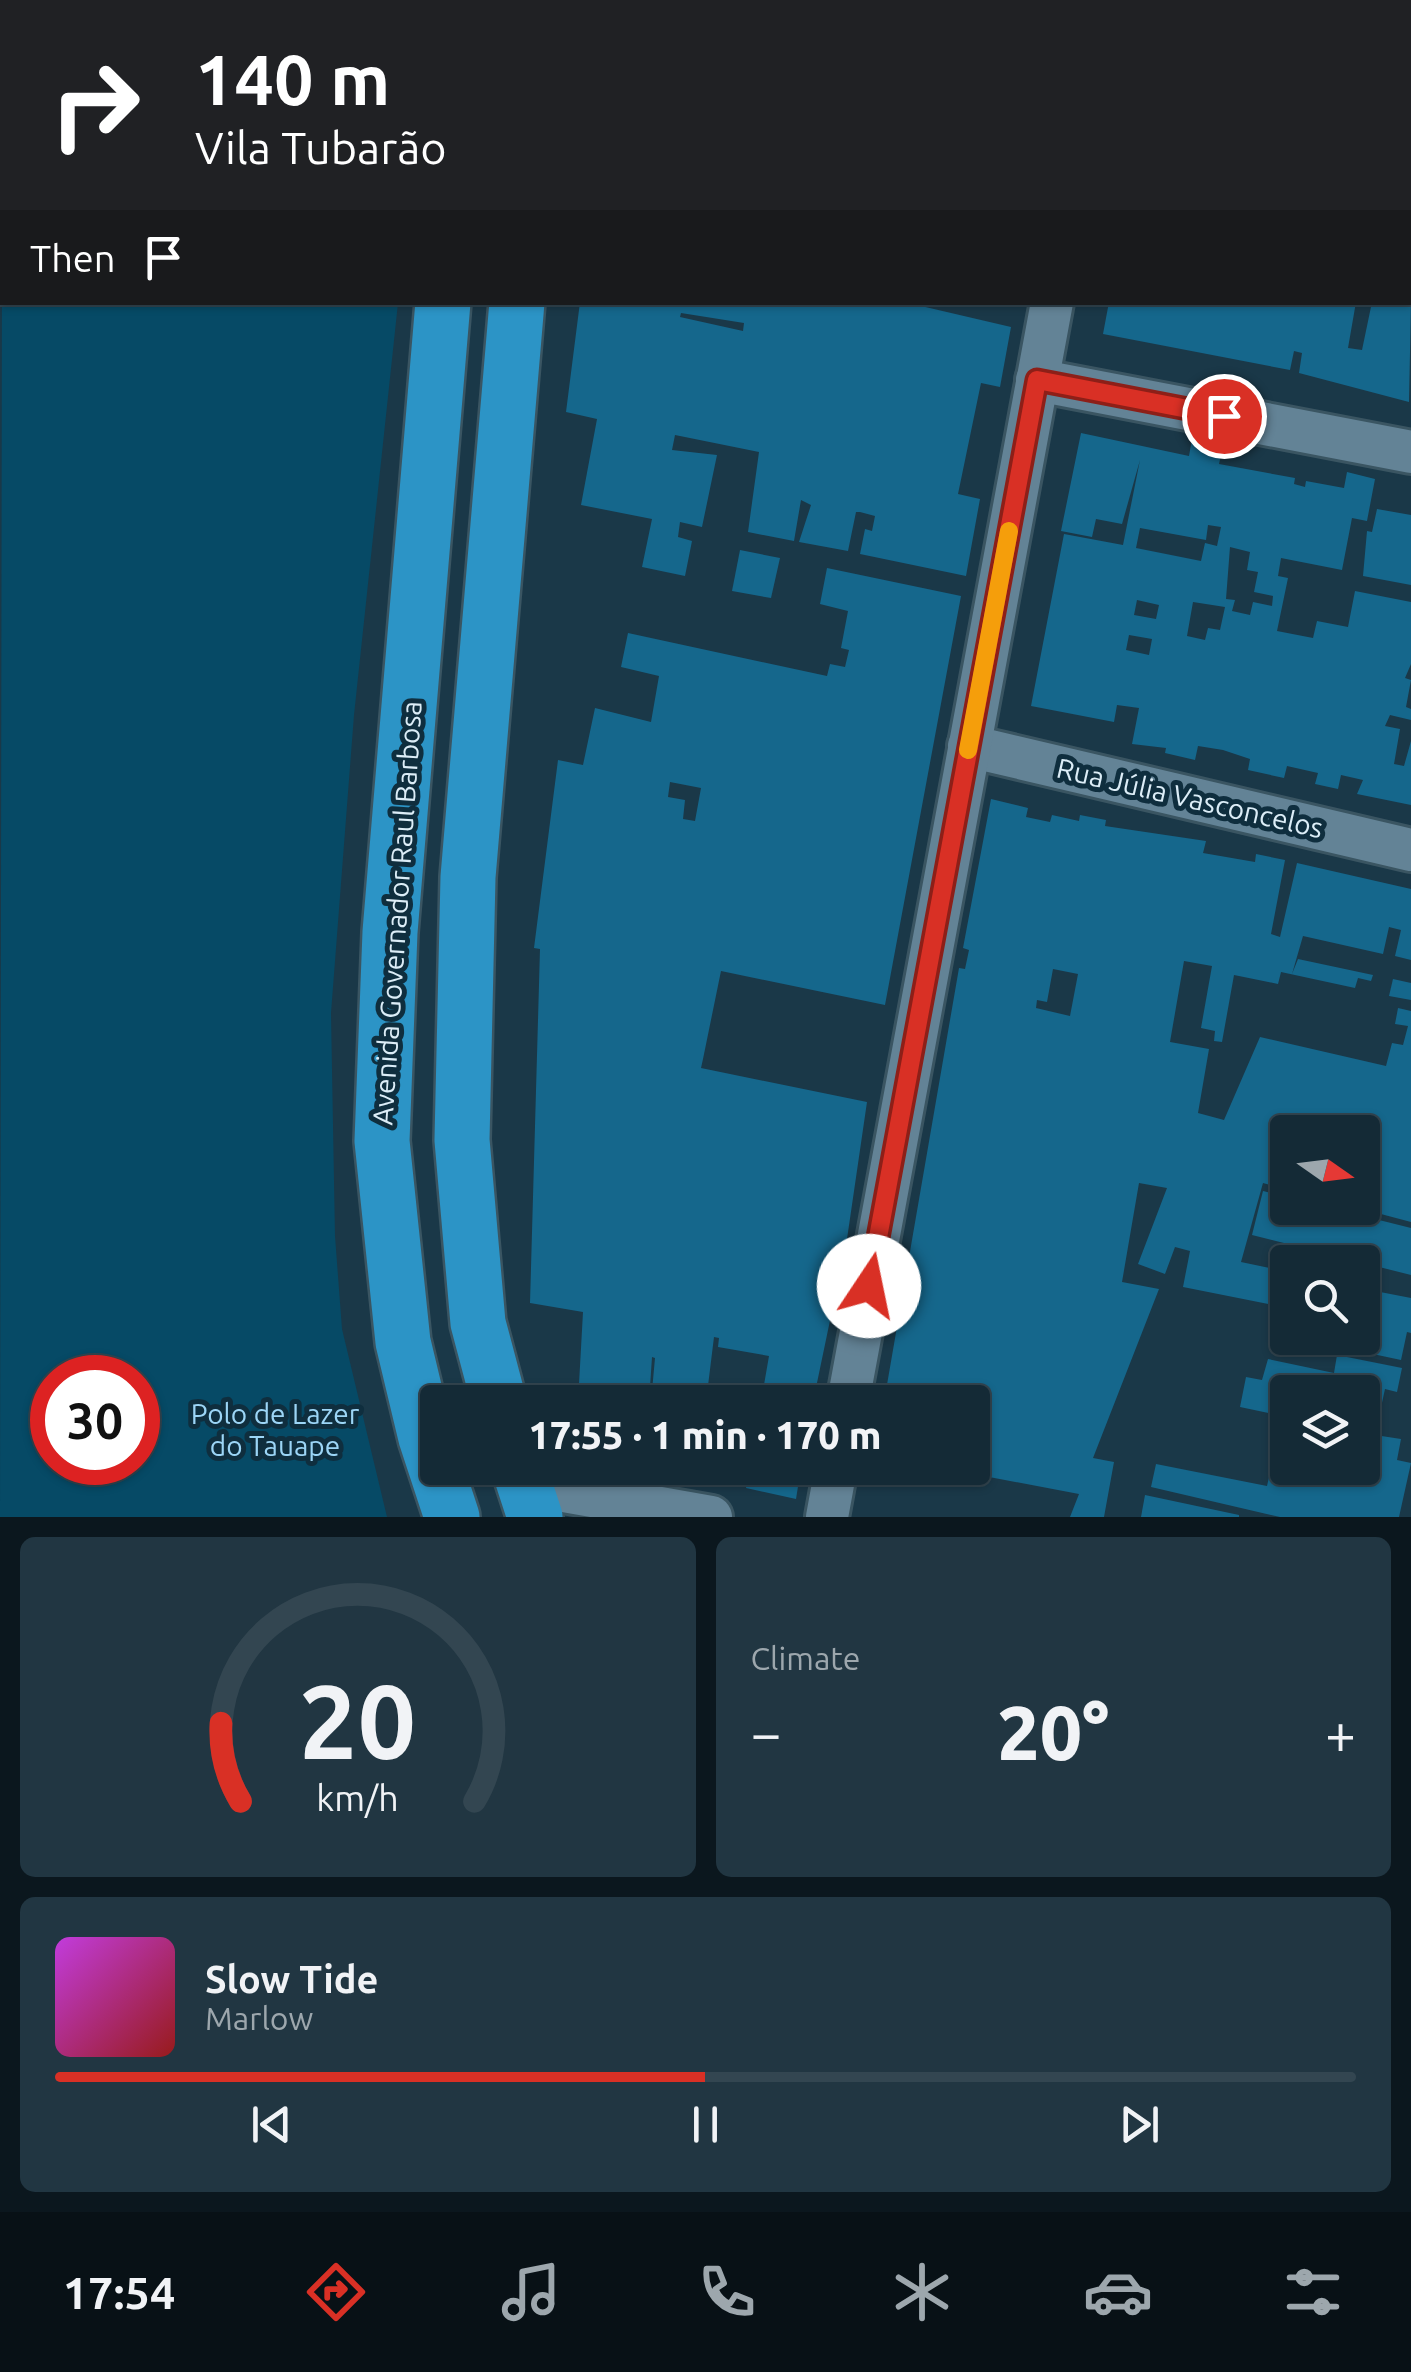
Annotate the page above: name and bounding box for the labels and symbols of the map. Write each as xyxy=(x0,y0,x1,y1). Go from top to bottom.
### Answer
pin xyxy=(1182,374,1267,459)
street label: Avenida Governador Raul Barbosa xyxy=(366,700,427,1126)
street label: Rua Júlia Vasconcelos xyxy=(1054,752,1326,843)
north arrow xyxy=(1270,1115,1380,1225)
position arrow xyxy=(817,1234,921,1338)
speed limit sign: 30 xyxy=(30,1355,160,1485)
park label: Polo de Lazer do Tauape xyxy=(191,1398,360,1461)

